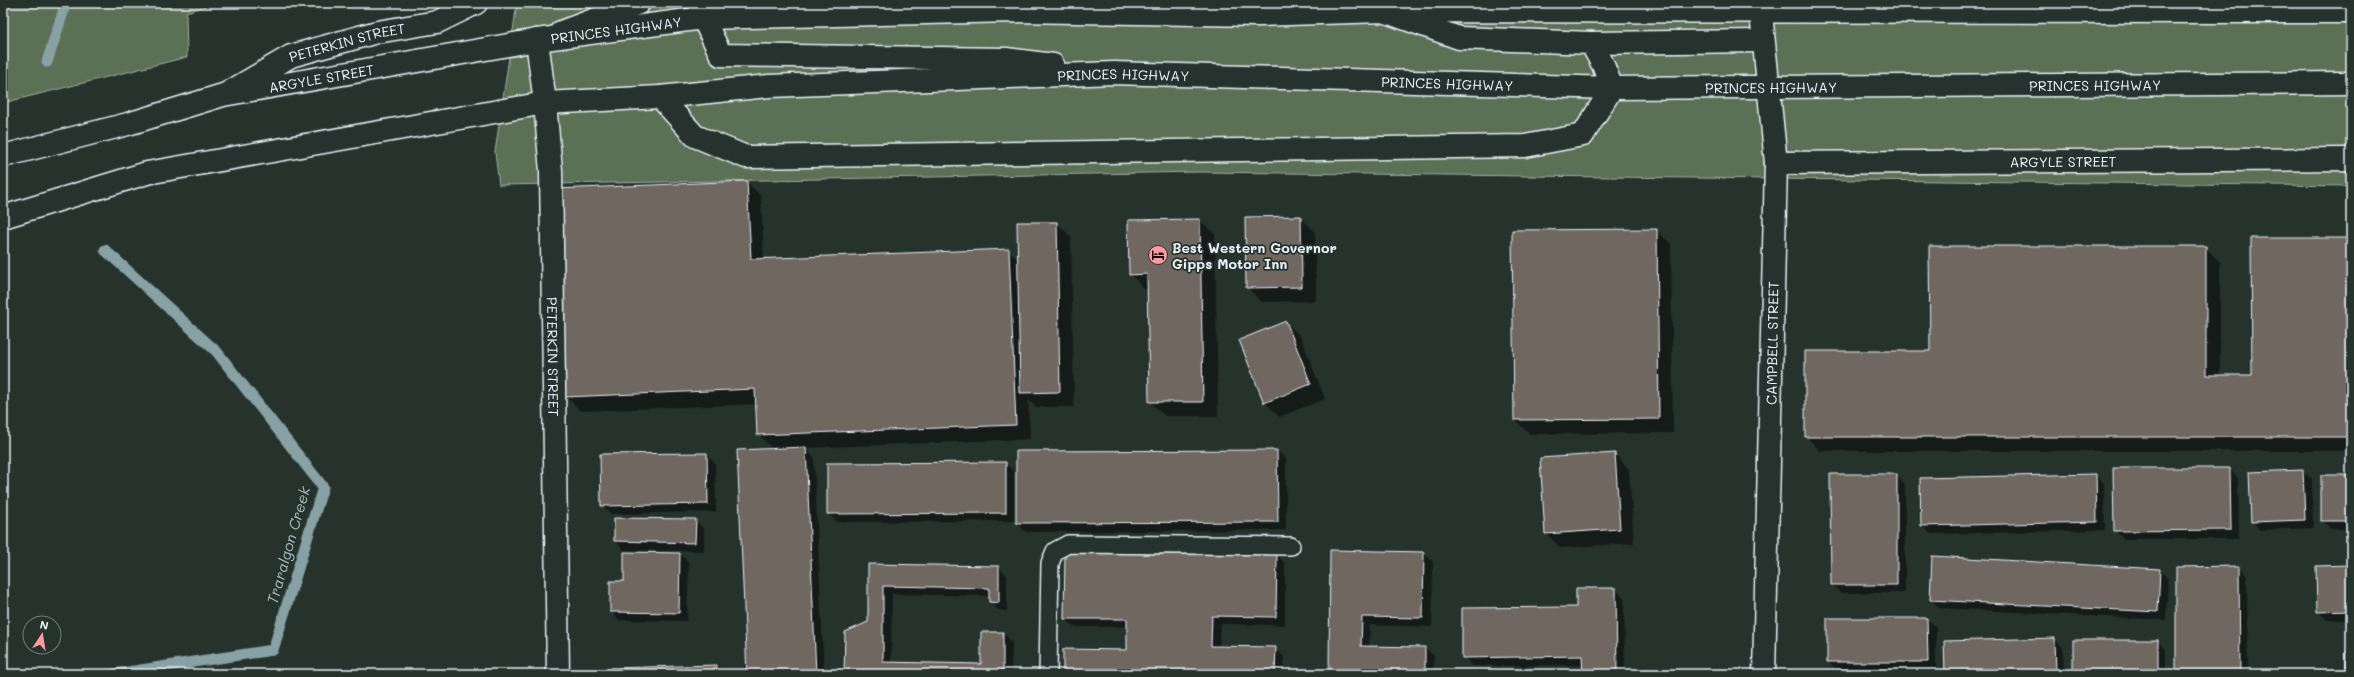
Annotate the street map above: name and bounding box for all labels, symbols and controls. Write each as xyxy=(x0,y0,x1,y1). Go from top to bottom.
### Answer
street label: PRINCES HIGHWAY xyxy=(549,11,683,48)
street label: PETERKIN STREET xyxy=(287,18,407,66)
street label: ARGYLE STREET xyxy=(267,59,376,96)
street label: PRINCES HIGHWAY xyxy=(1057,63,1190,85)
street label: PRINCES HIGHWAY xyxy=(1381,72,1514,95)
street label: PRINCES HIGHWAY xyxy=(2029,75,2161,95)
street label: PRINCES HIGHWAY xyxy=(1705,77,1837,97)
street label: ARGYLE STREET xyxy=(2010,151,2117,171)
place label: Best Western Governor Gipps Motor Inn xyxy=(1172,238,1337,273)
hotel icon: Best Western Governor Gipps Motor Inn xyxy=(1147,244,1169,266)
street label: CAMPBELL STREET xyxy=(1761,281,1783,405)
street label: PETERKIN STREET xyxy=(543,297,564,417)
water label: Traralgon Creek xyxy=(262,483,315,606)
north arrow xyxy=(22,615,62,655)
text: N xyxy=(39,617,50,633)

